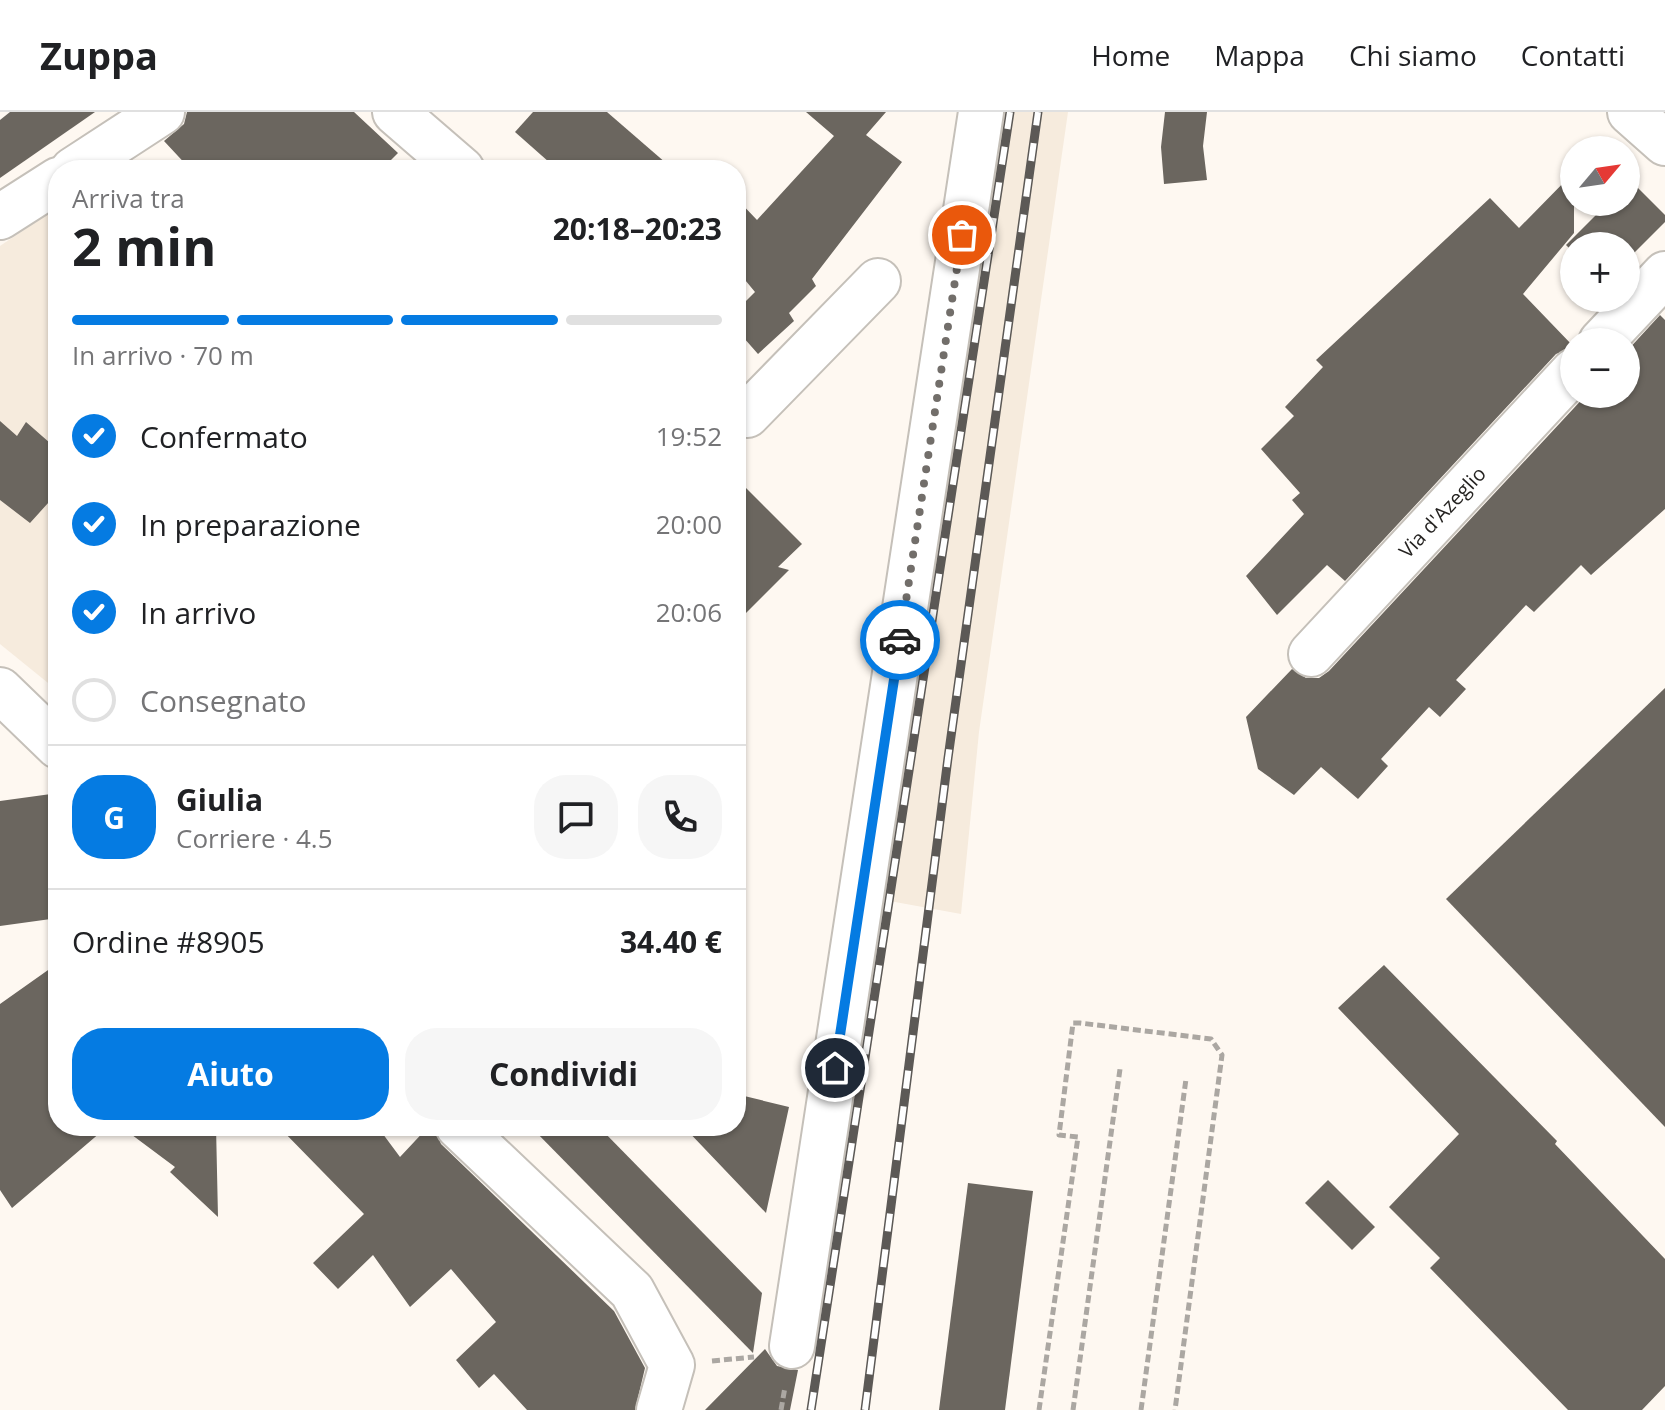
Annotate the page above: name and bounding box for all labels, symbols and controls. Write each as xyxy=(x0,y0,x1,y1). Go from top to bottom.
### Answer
text: Zuppa xyxy=(40,29,158,81)
text: Home xyxy=(1091,36,1170,74)
text: Mappa xyxy=(1214,36,1305,74)
text: Chi siamo xyxy=(1349,36,1477,74)
text: Contatti xyxy=(1521,36,1625,74)
north arrow xyxy=(1560,136,1640,216)
map controls xyxy=(1560,136,1640,408)
text: Arriva tra xyxy=(72,180,185,216)
pin xyxy=(928,201,996,269)
text: 20:18–20:23 xyxy=(553,208,722,249)
text: 2 min xyxy=(72,210,216,281)
icon: bag xyxy=(940,213,984,257)
button: + xyxy=(1560,232,1640,312)
button: − xyxy=(1560,328,1640,408)
text: In arrivo · 70 m xyxy=(72,337,254,373)
icon: check xyxy=(72,414,116,458)
text: Confermato xyxy=(140,416,308,457)
text: 19:52 xyxy=(656,418,722,454)
street label: Via d'Azeglio xyxy=(1393,460,1491,564)
icon: check xyxy=(72,502,116,546)
text: In preparazione xyxy=(140,504,361,545)
text: 20:00 xyxy=(656,506,722,542)
icon: check xyxy=(72,590,116,634)
text: In arrivo xyxy=(140,592,256,633)
text: 20:06 xyxy=(656,594,722,630)
courier xyxy=(860,600,940,680)
icon: car xyxy=(878,618,922,662)
text: Consegnato xyxy=(140,680,307,721)
button: chat xyxy=(534,775,618,859)
button: phone xyxy=(638,775,722,859)
text: Giulia xyxy=(176,779,263,820)
text: G xyxy=(103,797,125,838)
text: Corriere · 4.5 xyxy=(176,820,333,856)
text: Ordine #8905 xyxy=(72,921,265,962)
text: 34.40 € xyxy=(620,921,722,962)
button: Aiuto xyxy=(72,1028,389,1120)
button: Condividi xyxy=(405,1028,722,1120)
pin xyxy=(801,1034,869,1102)
icon: home xyxy=(813,1046,857,1090)

